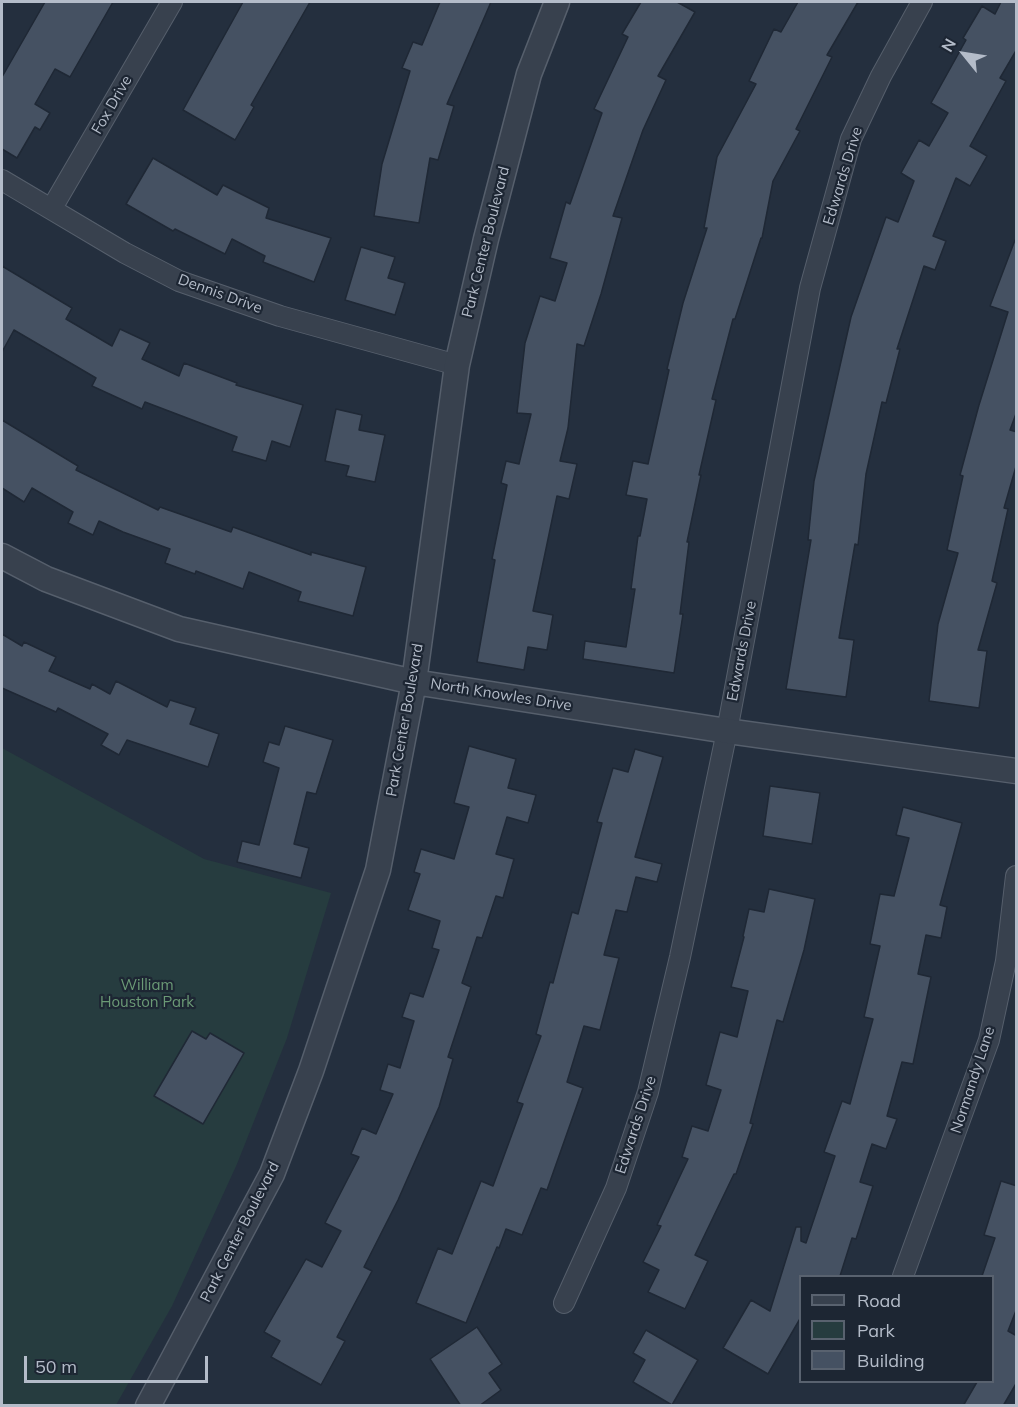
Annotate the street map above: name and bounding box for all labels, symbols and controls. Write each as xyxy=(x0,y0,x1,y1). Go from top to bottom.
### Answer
north arrow xyxy=(934,24,994,84)
text: N xyxy=(937,35,960,55)
street label: Fox Drive xyxy=(88,72,136,138)
street label: Edwards Drive xyxy=(820,125,866,227)
street label: Park Center Boulevard xyxy=(459,165,513,319)
street label: Dennis Drive xyxy=(176,270,264,318)
street label: Edwards Drive xyxy=(723,599,761,703)
street label: Park Center Boulevard xyxy=(383,642,427,798)
street label: North Knowles Drive xyxy=(429,675,573,715)
park label: William Houston Park xyxy=(100,976,194,1011)
street label: Normandy Lane xyxy=(947,1024,999,1136)
street label: Edwards Drive xyxy=(612,1074,660,1176)
street label: Park Center Boulevard xyxy=(197,1159,283,1305)
legend xyxy=(799,1275,994,1383)
text: Road xyxy=(857,1289,901,1312)
text: Park xyxy=(857,1319,895,1342)
scale bar xyxy=(27,1344,212,1382)
text: Building xyxy=(857,1349,925,1372)
text: 50 m xyxy=(35,1355,77,1378)

